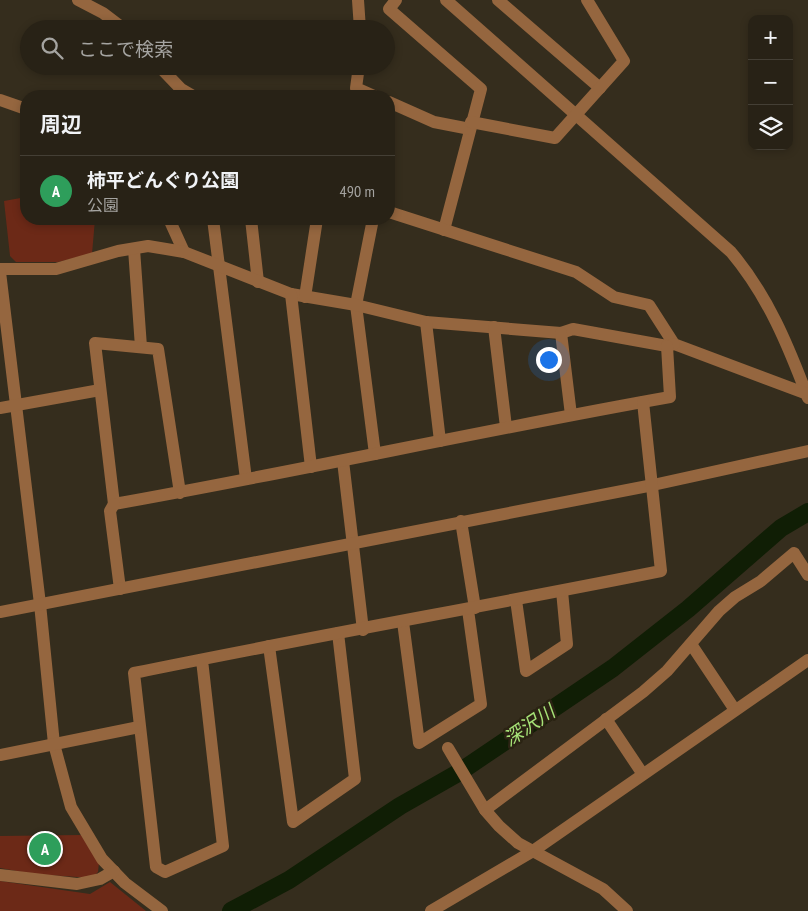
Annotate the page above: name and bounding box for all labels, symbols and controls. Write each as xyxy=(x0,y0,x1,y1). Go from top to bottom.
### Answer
map controls xyxy=(748,15,793,150)
button: + xyxy=(748,15,793,60)
search box xyxy=(20,20,395,75)
icon: search xyxy=(38,34,66,62)
text: ここで検索 xyxy=(78,37,173,61)
button: − xyxy=(748,60,793,105)
button: layers xyxy=(748,105,793,150)
text: 周辺 xyxy=(40,111,82,138)
text: 柿平どんぐり公園 xyxy=(87,168,239,192)
text: A xyxy=(52,181,60,201)
text: 490 m xyxy=(340,181,375,201)
text: 公園 xyxy=(87,195,119,215)
your location xyxy=(536,347,562,373)
water label: 深沢川 xyxy=(499,698,561,751)
pin: A xyxy=(29,830,61,868)

